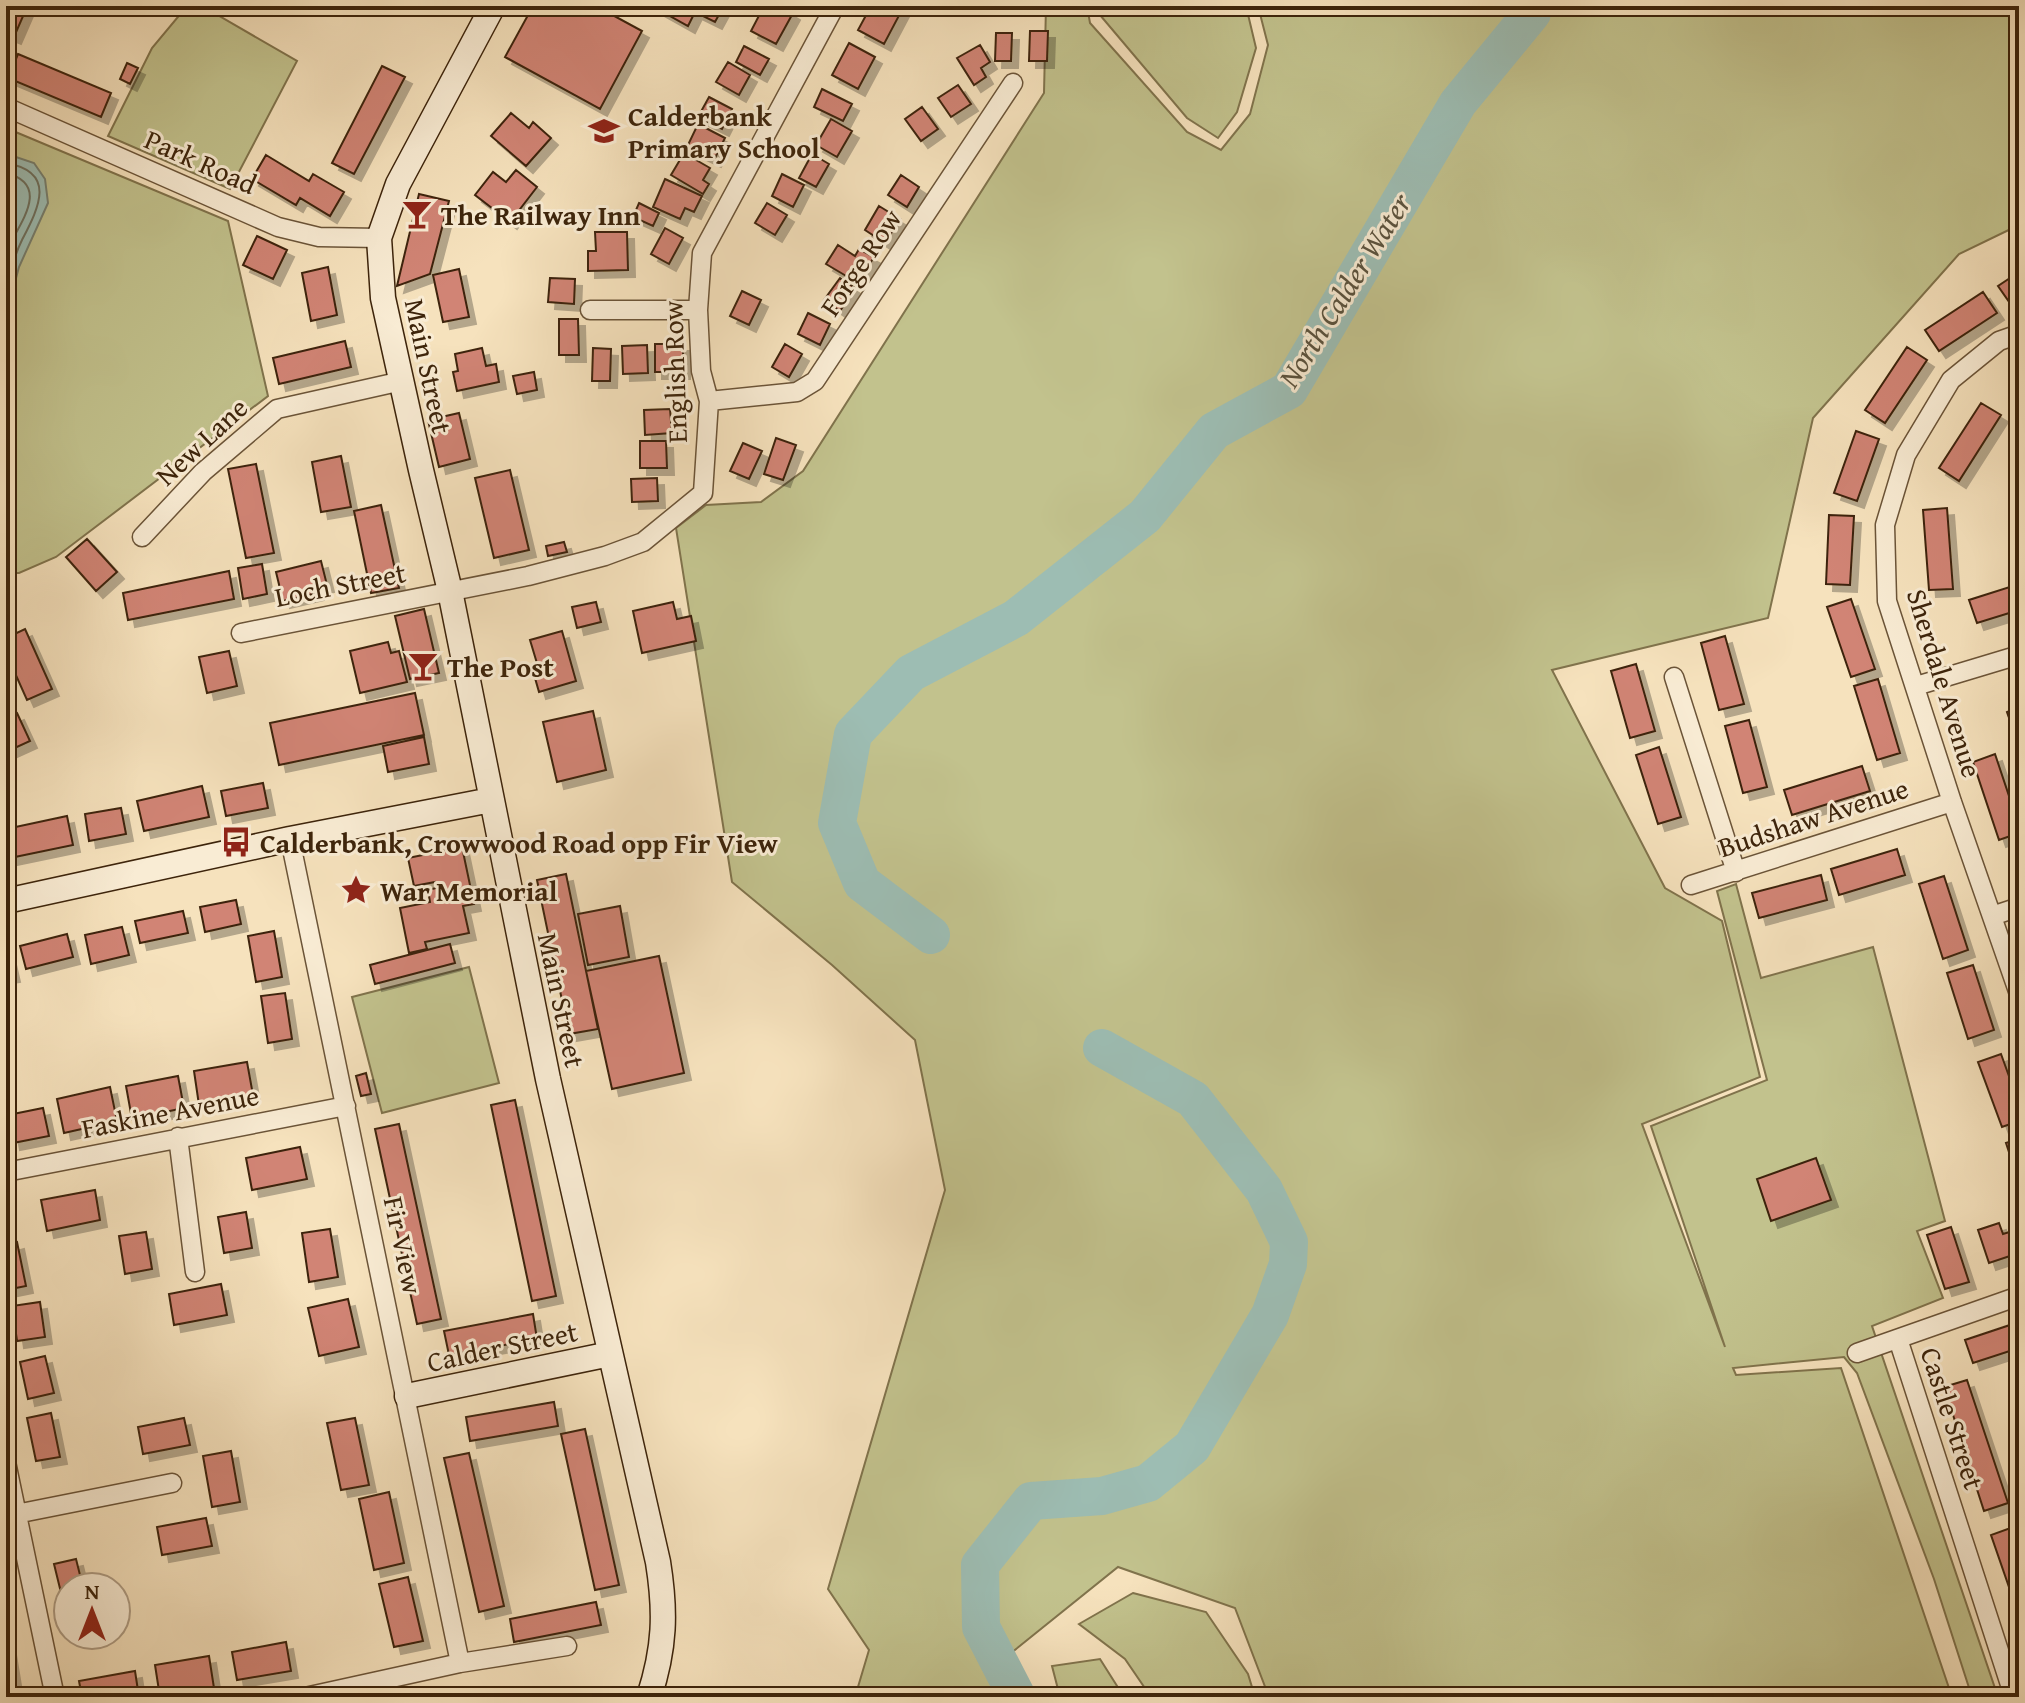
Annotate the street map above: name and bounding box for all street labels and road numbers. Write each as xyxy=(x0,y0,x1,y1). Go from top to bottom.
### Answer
street label: Park Road xyxy=(138,118,264,204)
street label: Forge Row xyxy=(809,200,911,324)
street label: Main Street xyxy=(395,295,463,437)
street label: English Row xyxy=(651,300,697,444)
street label: New Lane xyxy=(146,387,256,495)
street label: Loch Street xyxy=(271,551,409,617)
street label: Sherdale Avenue xyxy=(1897,584,1993,782)
street label: Budshaw Avenue xyxy=(1713,767,1913,867)
street label: Main Street xyxy=(528,929,596,1071)
street label: Faskine Avenue xyxy=(78,1074,262,1148)
street label: Fir View xyxy=(374,1193,434,1298)
street label: Calder Street xyxy=(423,1310,581,1382)
street label: Castle Street xyxy=(1911,1342,1995,1495)

